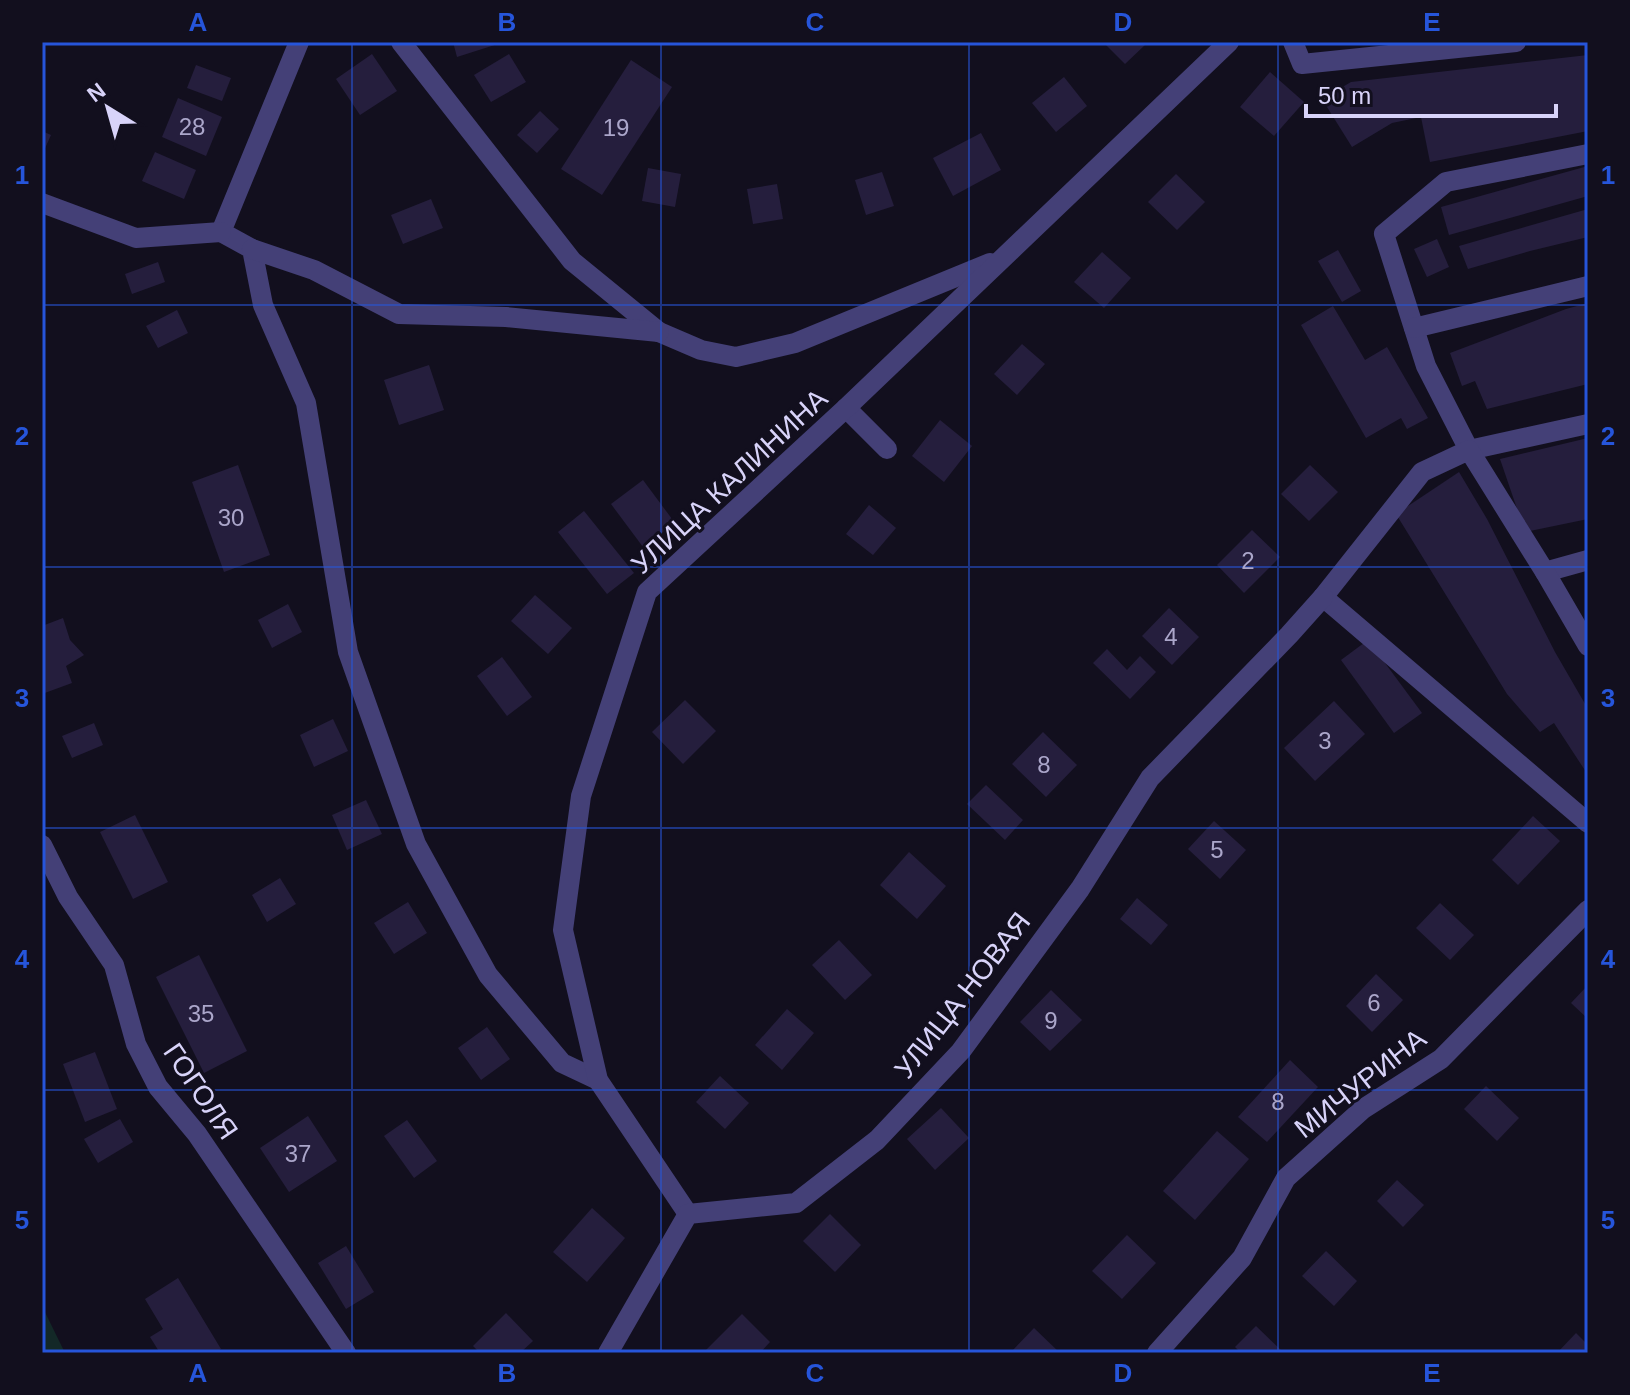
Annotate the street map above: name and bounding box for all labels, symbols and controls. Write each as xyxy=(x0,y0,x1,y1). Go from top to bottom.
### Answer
text: A xyxy=(189,7,208,37)
text: B xyxy=(498,7,516,37)
text: C xyxy=(806,7,825,37)
text: D xyxy=(1114,7,1132,37)
text: E xyxy=(1423,7,1441,37)
north arrow xyxy=(68,68,148,148)
scale bar xyxy=(1306,68,1556,118)
text: N xyxy=(82,78,110,107)
text: 50 m xyxy=(1318,82,1371,109)
house number: 28 xyxy=(179,113,205,140)
house number: 19 xyxy=(603,114,629,141)
text: 1 xyxy=(15,160,29,190)
text: 1 xyxy=(1601,160,1615,190)
street label: УЛИЦА КАЛИНИНА xyxy=(625,383,834,580)
text: 2 xyxy=(15,421,29,451)
text: 2 xyxy=(1601,421,1615,451)
house number: 30 xyxy=(218,504,244,531)
house number: 2 xyxy=(1241,547,1255,574)
house number: 4 xyxy=(1164,623,1178,650)
text: 3 xyxy=(15,683,29,713)
text: 3 xyxy=(1601,683,1615,713)
house number: 3 xyxy=(1318,727,1332,754)
house number: 8 xyxy=(1037,751,1051,778)
house number: 5 xyxy=(1210,836,1224,863)
street label: УЛИЦА НОВАЯ xyxy=(888,907,1037,1084)
text: 4 xyxy=(15,944,30,974)
text: 4 xyxy=(1601,944,1616,974)
house number: 6 xyxy=(1367,989,1381,1016)
house number: 35 xyxy=(188,1000,214,1027)
house number: 9 xyxy=(1044,1007,1058,1034)
street label: МИЧУРИНА xyxy=(1289,1022,1432,1144)
street label: ГОГОЛЯ xyxy=(157,1037,244,1145)
house number: 8 xyxy=(1271,1088,1285,1115)
house number: 37 xyxy=(285,1140,311,1167)
text: 5 xyxy=(15,1205,29,1235)
text: 5 xyxy=(1601,1205,1615,1235)
text: A xyxy=(189,1358,208,1388)
text: B xyxy=(498,1358,516,1388)
text: C xyxy=(806,1358,825,1388)
text: D xyxy=(1114,1358,1132,1388)
text: E xyxy=(1423,1358,1441,1388)

